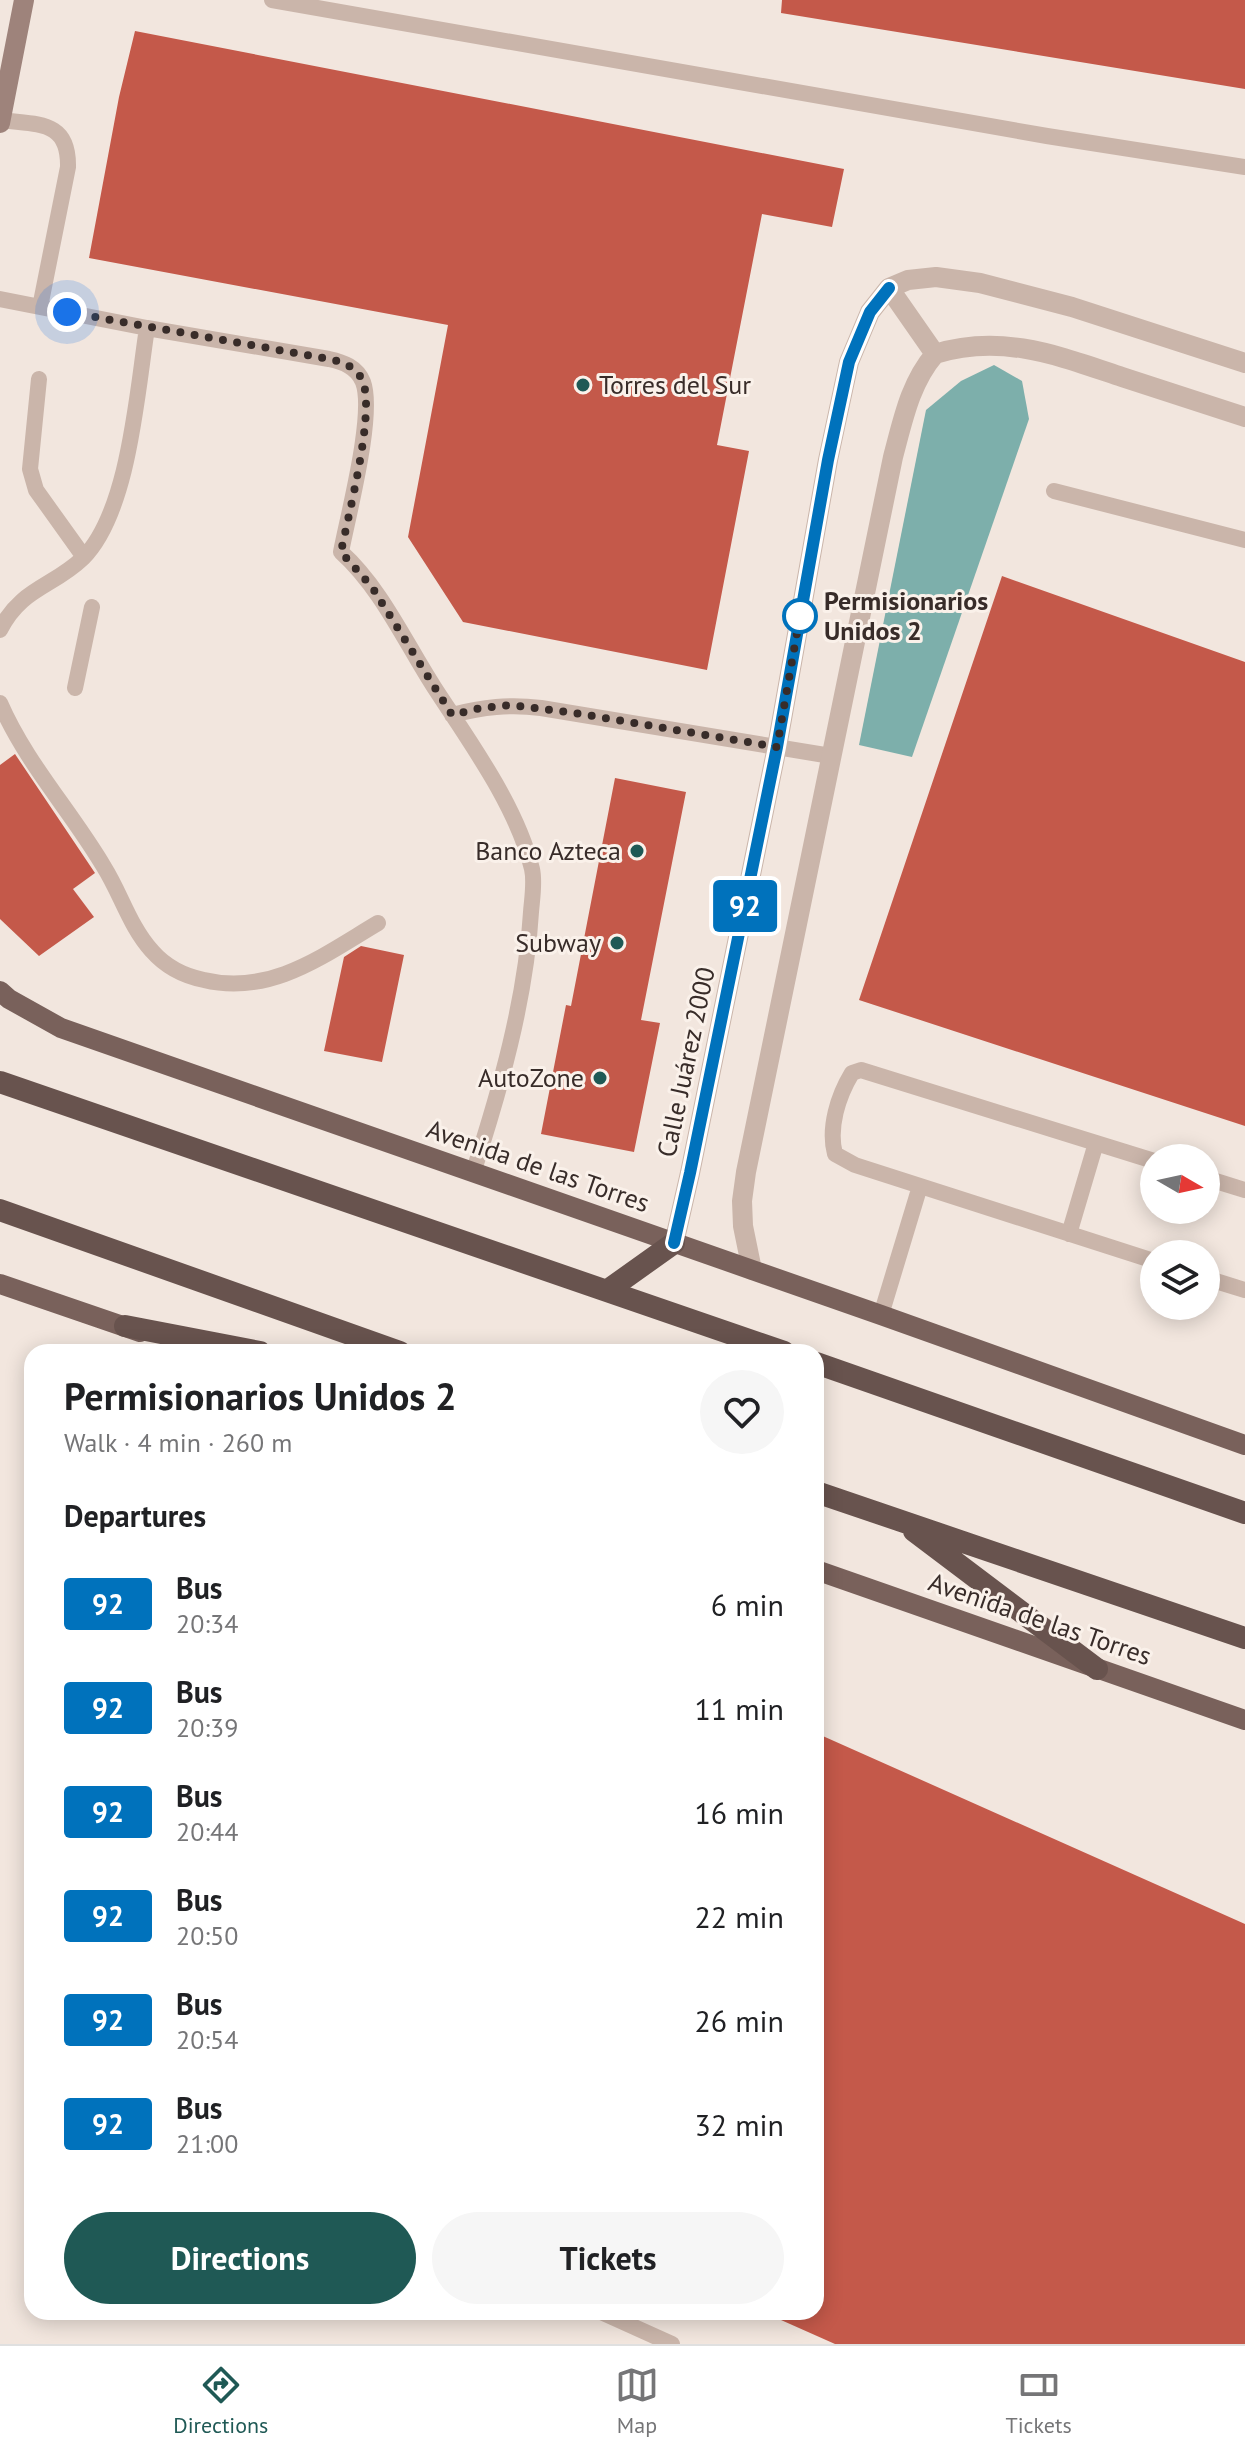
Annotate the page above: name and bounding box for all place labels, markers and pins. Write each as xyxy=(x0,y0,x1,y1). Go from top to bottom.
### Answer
place label: Torres del Sur xyxy=(599,368,751,401)
marker: Torres del Sur xyxy=(574,376,592,394)
place label: Permisionarios Unidos 2 xyxy=(824,584,988,647)
marker: Permisionarios Unidos 2 xyxy=(783,599,817,633)
place label: Banco Azteca xyxy=(475,834,621,867)
marker: Banco Azteca xyxy=(628,842,646,860)
place label: Subway xyxy=(515,926,601,959)
marker: Subway xyxy=(608,934,626,952)
place label: AutoZone xyxy=(478,1061,584,1094)
marker: AutoZone xyxy=(591,1069,609,1087)

